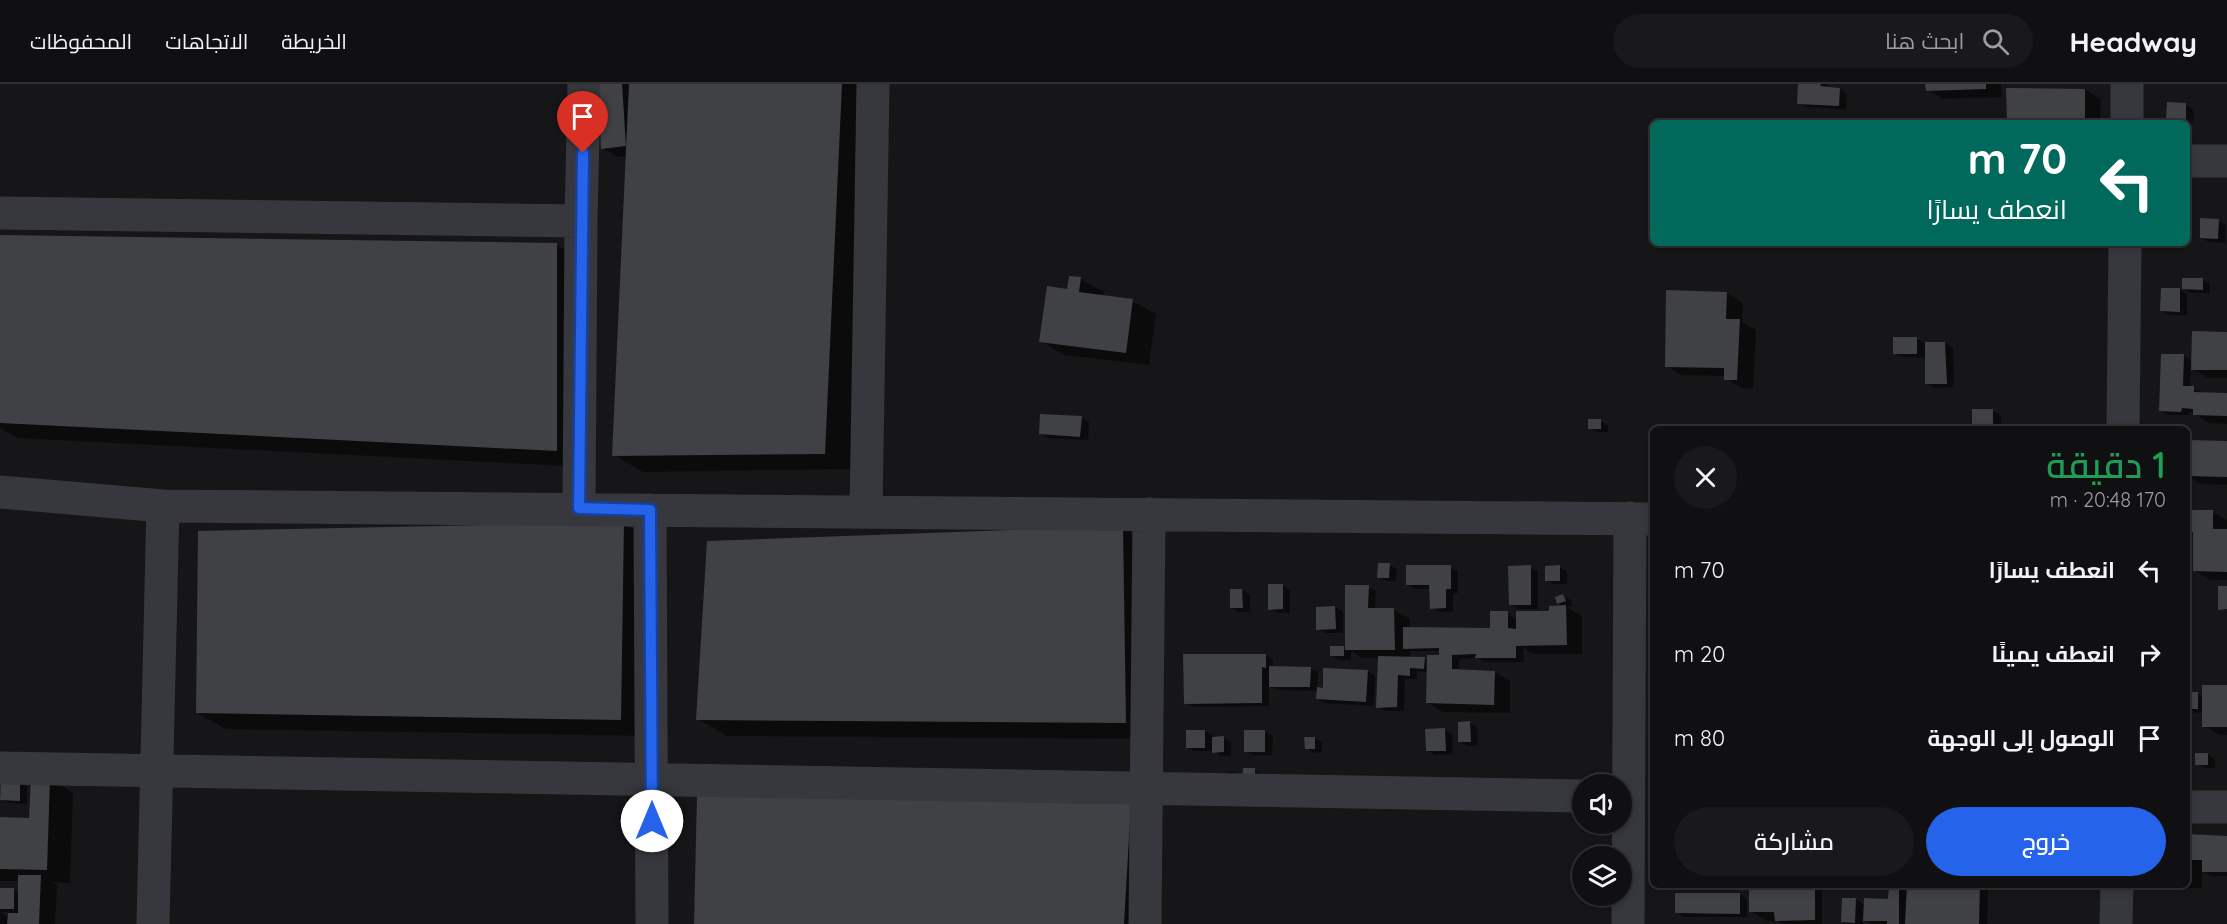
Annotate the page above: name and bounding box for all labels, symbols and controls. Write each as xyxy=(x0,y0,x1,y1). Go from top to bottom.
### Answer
search box xyxy=(1613,14,2033,68)
text: Headway xyxy=(2069,24,2197,59)
icon: search xyxy=(1979,25,2012,58)
text: ابحث هنا xyxy=(1885,27,1964,55)
text: المحفوظات xyxy=(30,28,132,54)
text: الاتجاهات xyxy=(165,28,248,54)
text: الخريطة xyxy=(281,28,347,54)
pin xyxy=(557,91,608,153)
icon: arrive xyxy=(566,100,599,133)
text: 70 m xyxy=(1968,132,2067,185)
icon: left xyxy=(2088,144,2166,222)
text: انعطف يسارًا xyxy=(1927,192,2067,226)
text: 1 دقيقة xyxy=(2046,442,2166,487)
button: close xyxy=(1674,446,1737,509)
text: 170 m · 20:48 xyxy=(2050,487,2166,512)
icon: left xyxy=(2133,554,2166,587)
text: 70 m xyxy=(1674,556,1724,584)
text: انعطف يسارًا xyxy=(1989,556,2115,584)
icon: right xyxy=(2133,638,2166,671)
text: 20 m xyxy=(1674,640,1725,668)
text: انعطف يمينًا xyxy=(1992,640,2115,668)
icon: arrive xyxy=(2133,722,2166,755)
text: 80 m xyxy=(1674,724,1725,752)
text: الوصول إلى الوجهة xyxy=(1927,724,2115,752)
map controls xyxy=(1572,774,1632,906)
button: sound xyxy=(1572,774,1632,834)
position arrow xyxy=(620,789,684,853)
button: مشاركة xyxy=(1674,807,1914,876)
button: خروج xyxy=(1926,807,2166,876)
button: layers xyxy=(1572,846,1632,906)

